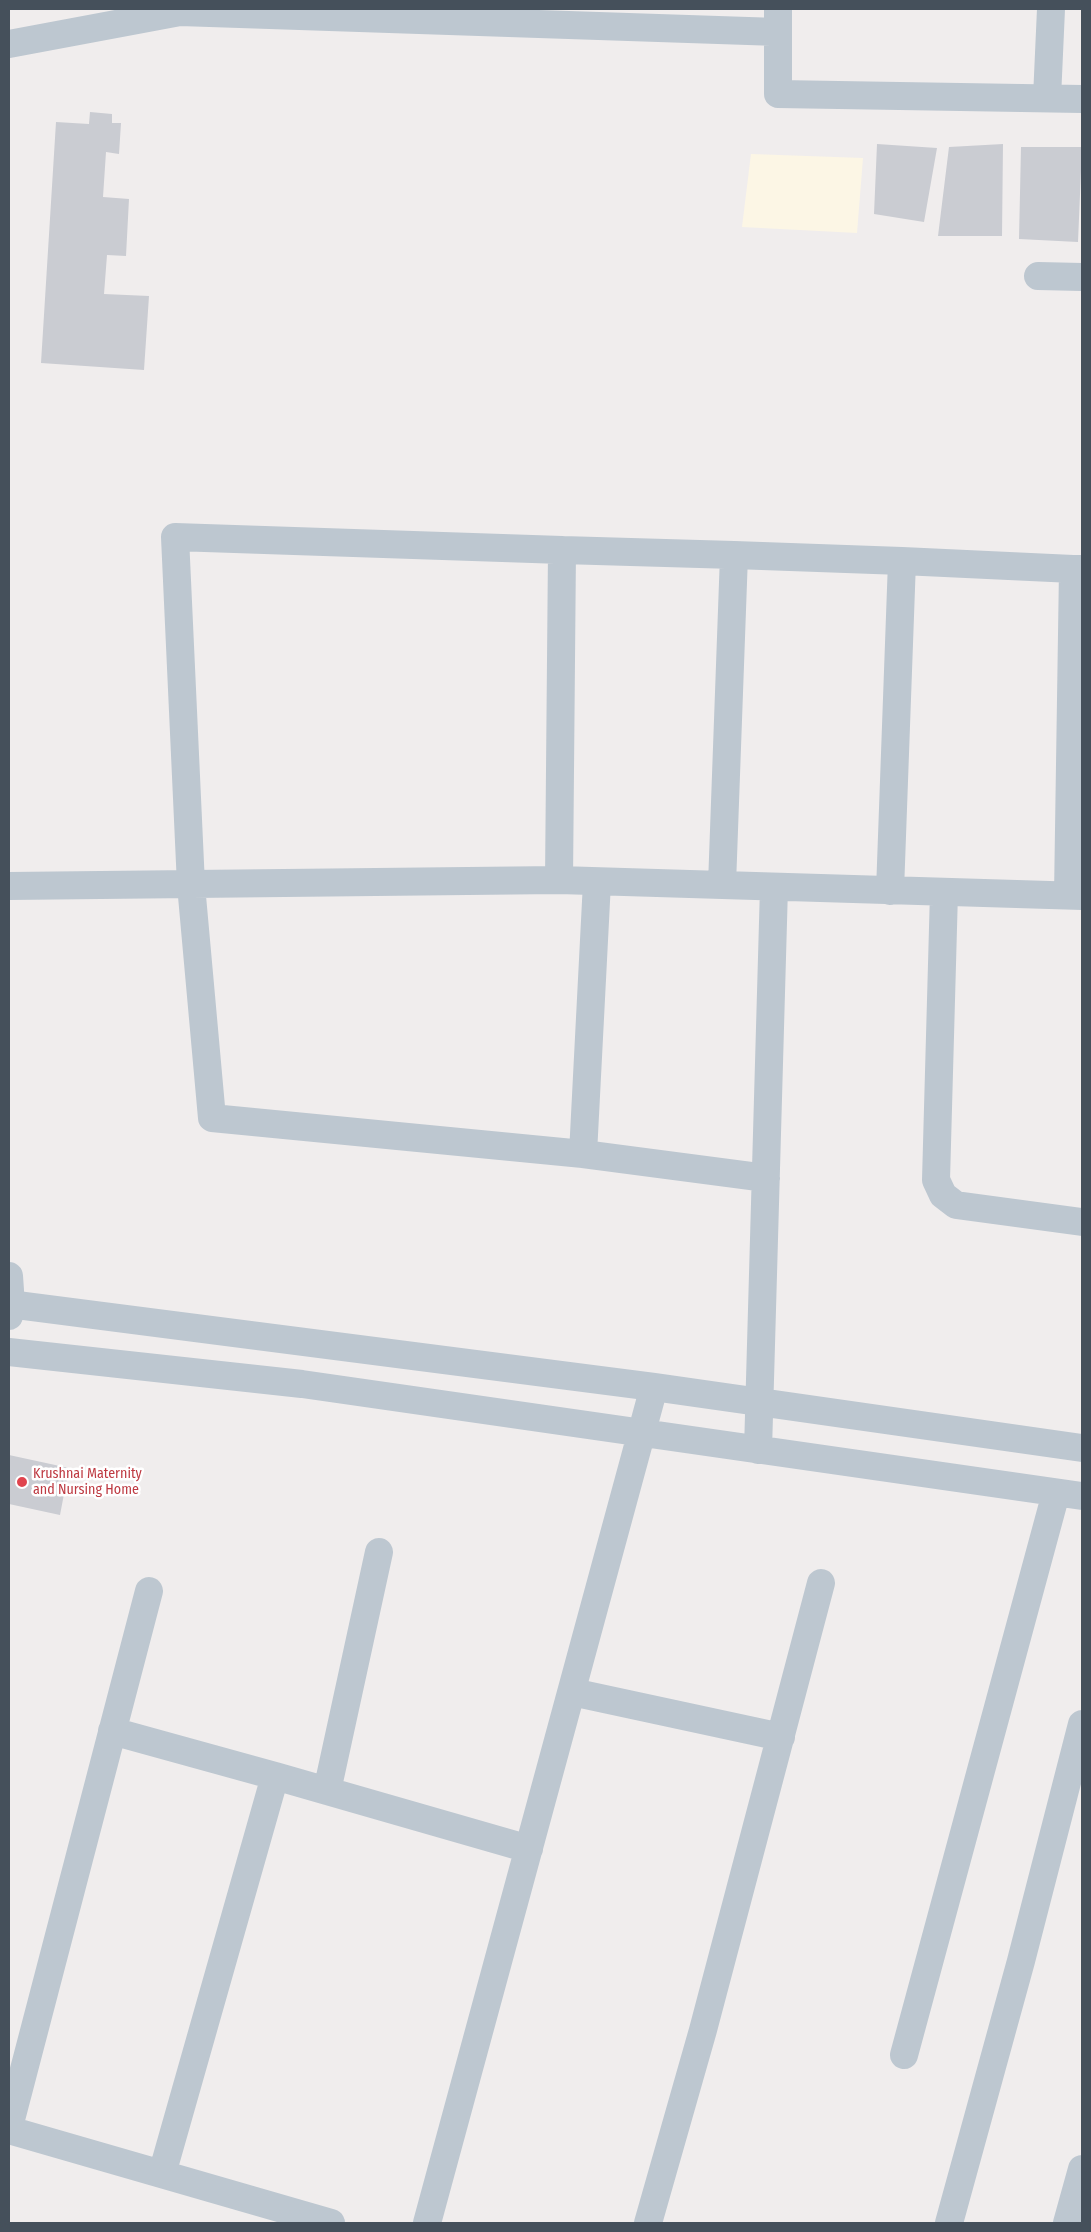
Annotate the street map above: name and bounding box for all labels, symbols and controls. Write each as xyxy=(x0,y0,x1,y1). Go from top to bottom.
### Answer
place label: Krushnai Maternity and Nursing Home xyxy=(33,1466,142,1498)
marker: Krushnai Maternity and Nursing Home xyxy=(15,1475,29,1489)

